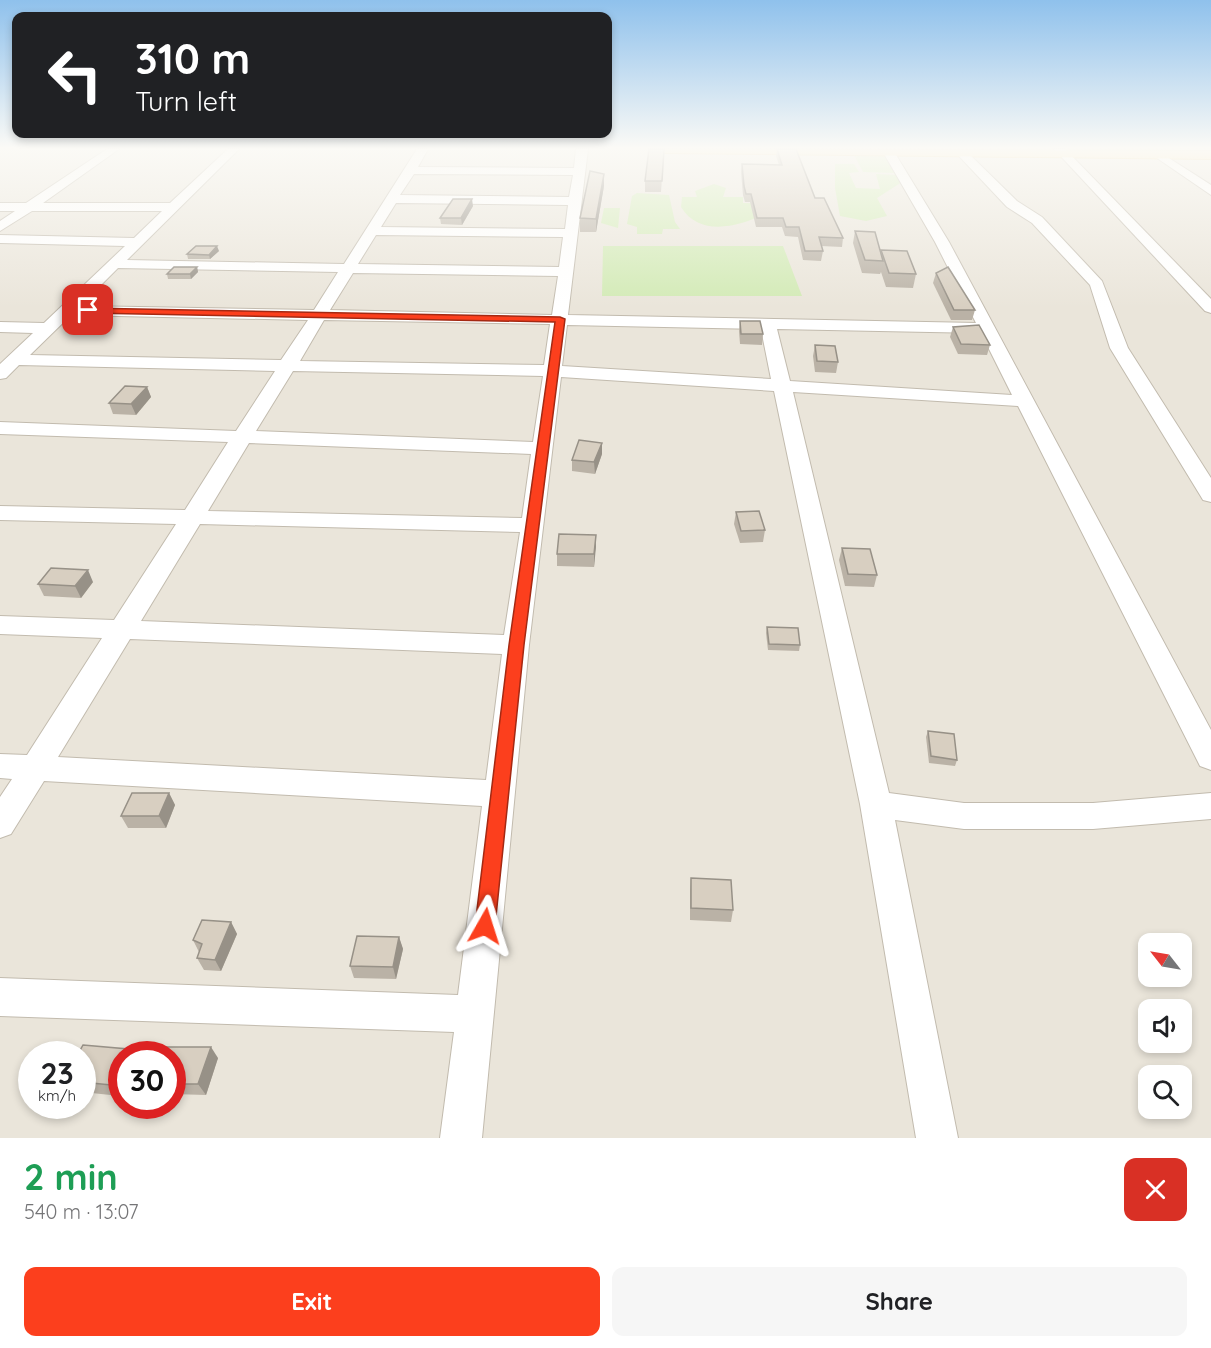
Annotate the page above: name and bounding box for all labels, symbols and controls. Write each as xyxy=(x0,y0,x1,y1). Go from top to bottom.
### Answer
text: 310 m xyxy=(135,32,250,85)
icon: left xyxy=(36,36,114,114)
text: Turn left xyxy=(135,84,237,118)
pin xyxy=(62,284,113,335)
icon: arrive xyxy=(71,293,104,326)
position arrow xyxy=(453,894,517,958)
north arrow xyxy=(1138,933,1192,987)
map controls xyxy=(1138,933,1192,1119)
button: sound xyxy=(1138,999,1192,1053)
speed limit sign: 30 xyxy=(108,1041,186,1119)
text: 23 xyxy=(40,1054,74,1092)
button: search xyxy=(1138,1065,1192,1119)
text: km/h xyxy=(38,1086,76,1105)
text: 2 min xyxy=(24,1154,118,1199)
button: close xyxy=(1124,1158,1187,1221)
text: 540 m · 13:07 xyxy=(24,1199,139,1224)
button: Exit xyxy=(24,1267,600,1336)
button: Share xyxy=(612,1267,1187,1336)

